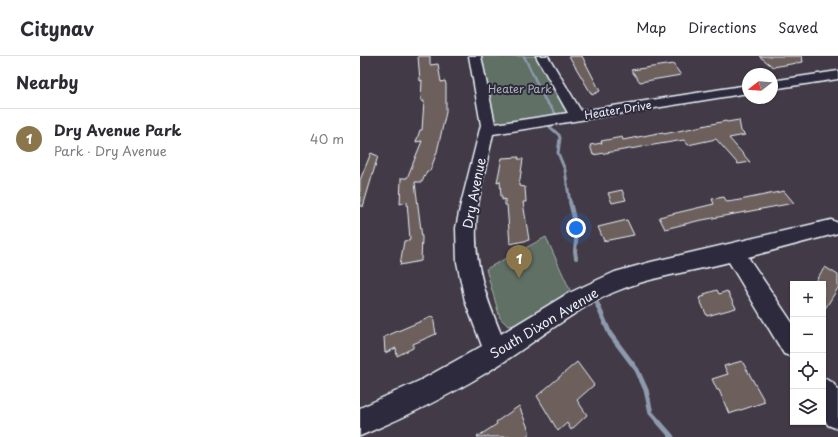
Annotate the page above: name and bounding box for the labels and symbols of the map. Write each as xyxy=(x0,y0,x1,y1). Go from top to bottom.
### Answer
north arrow xyxy=(742,68,778,104)
park label: Heater Park xyxy=(488,80,552,97)
street label: Heater Drive xyxy=(583,96,653,123)
street label: Dry Avenue xyxy=(457,156,490,230)
your location xyxy=(566,218,586,238)
pin: 1 xyxy=(506,245,532,278)
street label: South Dixon Avenue xyxy=(486,283,601,362)

